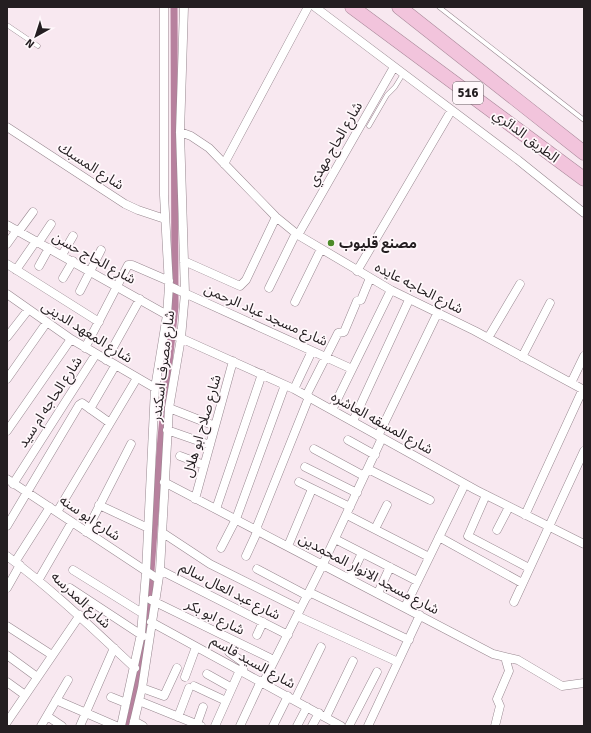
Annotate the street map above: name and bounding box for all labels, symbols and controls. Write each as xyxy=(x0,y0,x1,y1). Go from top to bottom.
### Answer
north arrow xyxy=(16,16,56,56)
text: N xyxy=(23,36,37,51)
road number: 516 xyxy=(453,82,483,104)
street label: شارع الحاج مهدي xyxy=(304,99,368,190)
street label: الطريق الدائري xyxy=(488,106,562,168)
street label: شارع المسبك xyxy=(54,138,127,195)
street label: شارع الحاج حسن xyxy=(48,228,139,290)
place label: مصنع قليوب xyxy=(339,235,417,253)
marker: مصنع قليوب xyxy=(326,238,336,248)
street label: شارع الحاجه عايده xyxy=(371,258,466,319)
street label: شارع مسجد عباد الرحمن xyxy=(201,280,330,352)
street label: شارع المعهد الدينى xyxy=(37,297,136,368)
street label: شارع مصرف اسكندر xyxy=(148,309,180,424)
street label: شارع الحاجه ام سيد xyxy=(14,353,87,452)
street label: شارع صلاح ابو هلال xyxy=(179,373,227,480)
street label: شارع المسقه العاشره xyxy=(327,388,436,460)
street label: شارع ابو سنه xyxy=(55,491,124,546)
street label: شارع مسجد الانوار المحمدين xyxy=(295,530,442,620)
street label: شارع عبد العال سالم xyxy=(176,558,283,625)
street label: شارع المدرسه xyxy=(46,568,114,633)
street label: شارع ابو بكر xyxy=(181,595,247,640)
street label: شارع السيد قاسم xyxy=(207,632,298,694)

